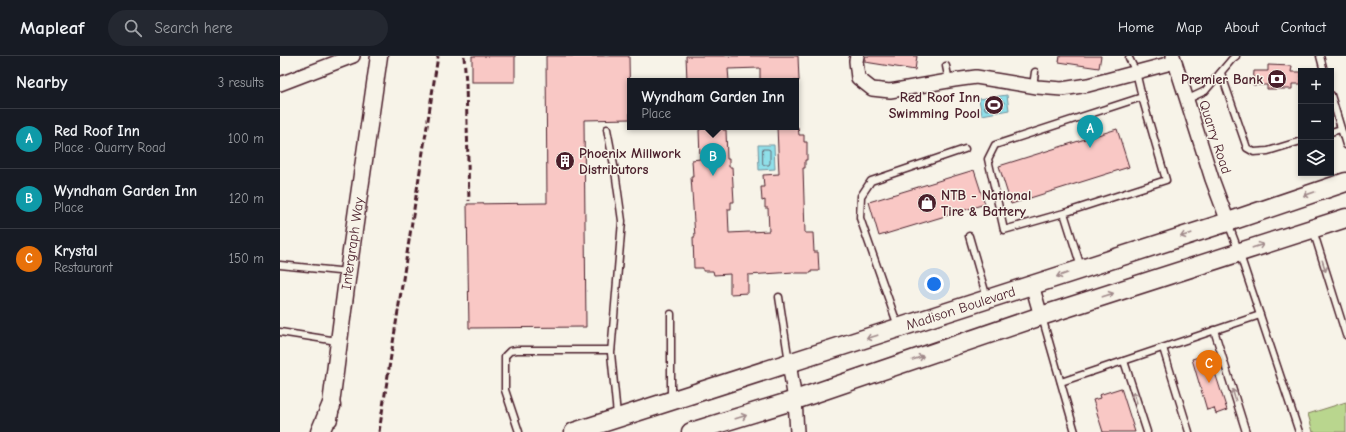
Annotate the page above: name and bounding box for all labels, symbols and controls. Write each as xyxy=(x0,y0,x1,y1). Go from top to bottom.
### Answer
search box xyxy=(108,10,388,46)
text: Mapleaf xyxy=(20,17,84,39)
icon: search xyxy=(122,17,144,39)
text: Search here xyxy=(154,19,233,37)
text: Home xyxy=(1118,19,1154,36)
text: Map xyxy=(1176,19,1202,36)
text: About xyxy=(1224,19,1259,36)
text: Contact xyxy=(1281,19,1326,36)
bank icon: Premier Bank xyxy=(1266,68,1288,90)
map controls xyxy=(1298,68,1334,176)
button: + xyxy=(1298,68,1334,104)
place label: Premier Bank xyxy=(1181,71,1263,88)
text: Nearby xyxy=(16,73,67,92)
text: 3 results xyxy=(218,75,264,90)
popup xyxy=(627,78,799,130)
text: Wyndham Garden Inn xyxy=(641,88,785,106)
place label: Red Roof Inn Swimming Pool xyxy=(889,89,980,122)
sports icon: Red Roof Inn Swimming Pool xyxy=(983,94,1005,116)
street label: Quarry Road xyxy=(1195,98,1235,176)
button: − xyxy=(1298,104,1334,140)
text: Place xyxy=(641,106,671,121)
pin: A xyxy=(1077,115,1103,148)
text: Red Roof Inn xyxy=(54,122,140,140)
text: A xyxy=(25,131,33,146)
text: 100 m xyxy=(228,131,264,146)
text: Place · Quarry Road xyxy=(54,140,166,155)
button: layers xyxy=(1298,140,1334,176)
pin: B xyxy=(700,143,726,176)
place label: Phoenix Millwork Distributors xyxy=(579,145,681,178)
building icon: Phoenix Millwork Distributors xyxy=(554,150,576,172)
text: Wyndham Garden Inn xyxy=(54,182,197,200)
place label: NTB - National Tire & Battery xyxy=(941,187,1031,220)
text: B xyxy=(25,191,33,206)
text: 120 m xyxy=(229,191,264,206)
one-way arrow xyxy=(1303,191,1315,199)
shop icon: NTB - National Tire & Battery xyxy=(916,192,938,214)
street label: Intergraph Way xyxy=(337,195,367,291)
text: Place xyxy=(54,200,84,215)
one-way arrow xyxy=(1179,232,1192,239)
text: Krystal xyxy=(54,242,97,260)
one-way arrow xyxy=(1251,242,1264,249)
text: C xyxy=(25,251,33,266)
text: 150 m xyxy=(229,251,264,266)
one-way arrow xyxy=(1321,259,1328,272)
text: Restaurant xyxy=(54,260,113,275)
one-way arrow xyxy=(1055,272,1068,279)
your location xyxy=(924,274,944,294)
street label: Madison Boulevard xyxy=(904,282,1017,333)
one-way arrow xyxy=(1101,290,1113,298)
one-way arrow xyxy=(866,333,878,341)
pin: C xyxy=(1196,350,1222,383)
one-way arrow xyxy=(911,354,924,361)
one-way arrow xyxy=(1230,389,1238,401)
one-way arrow xyxy=(1131,390,1138,403)
one-way arrow xyxy=(735,412,747,420)

